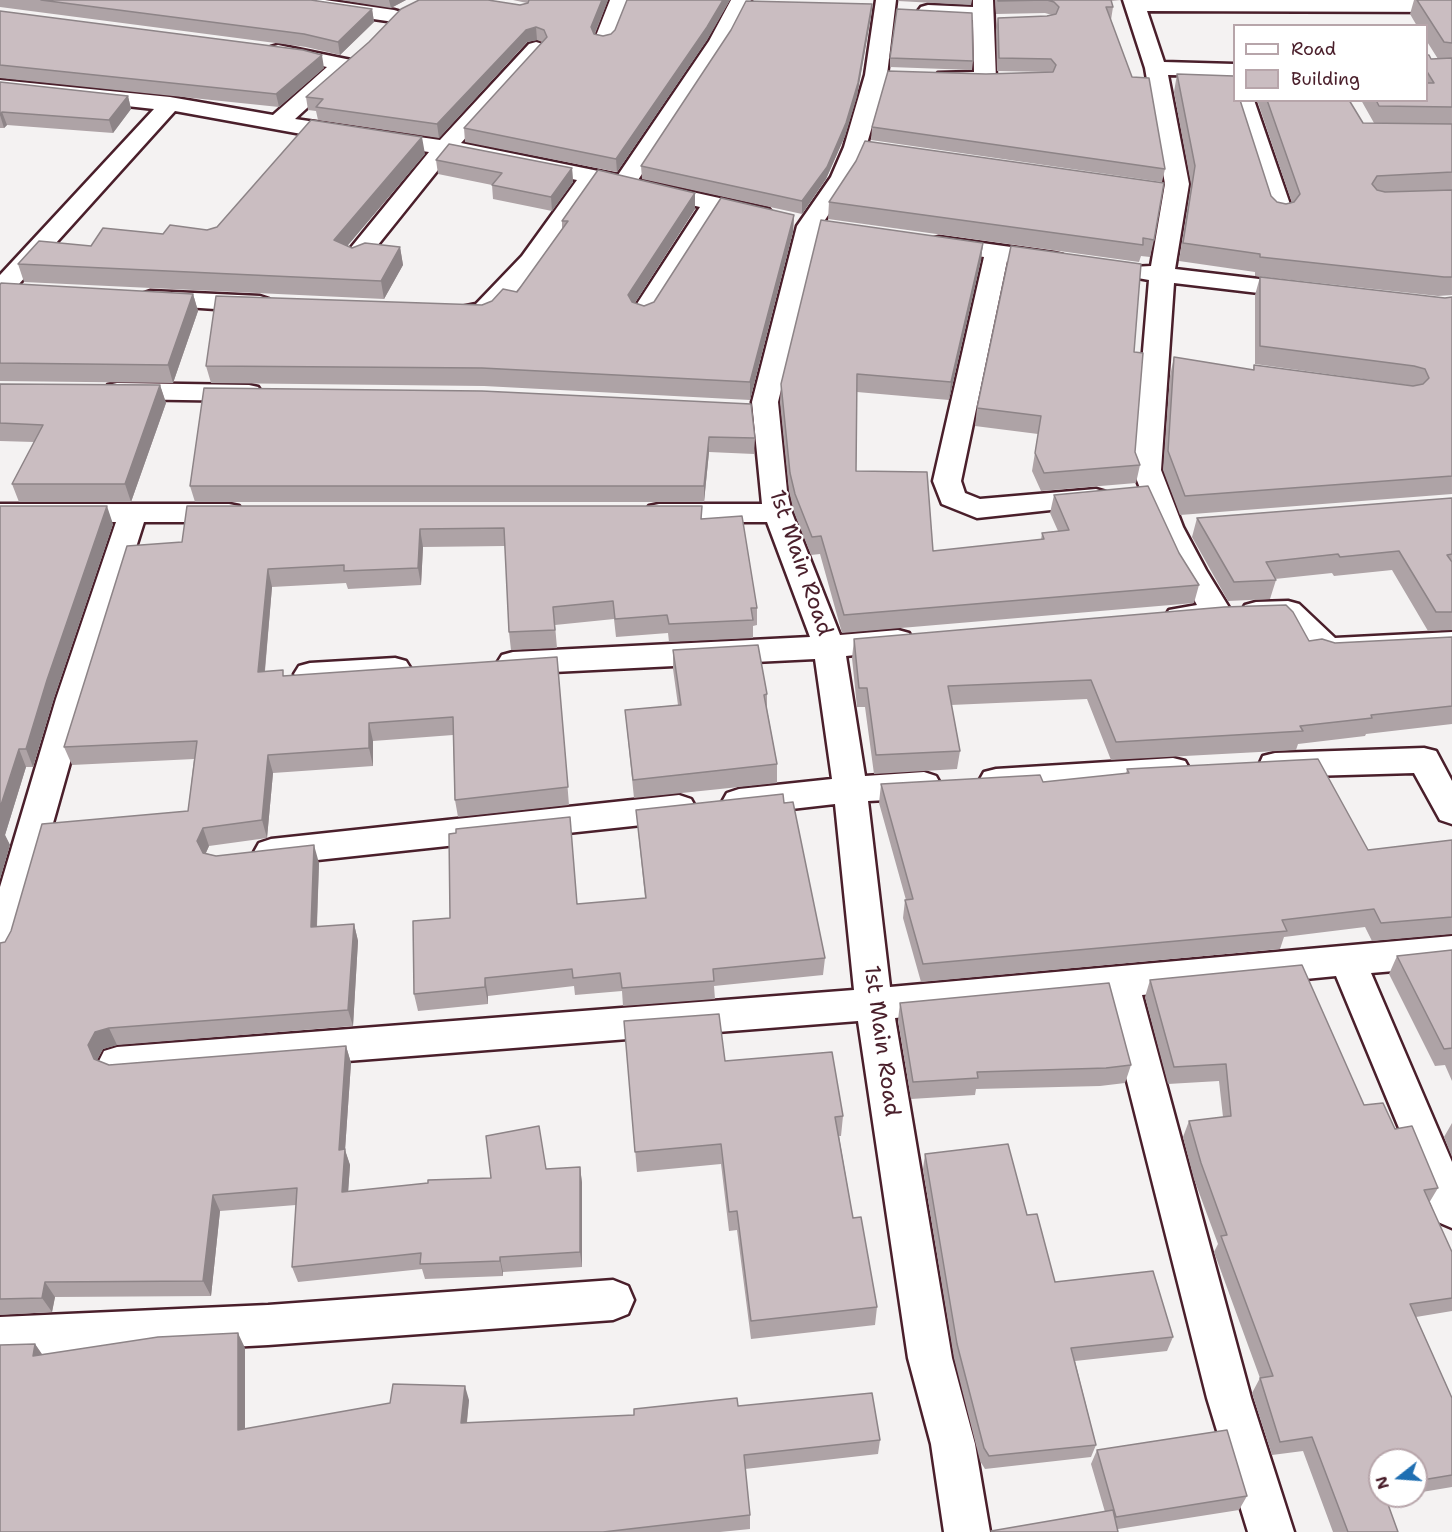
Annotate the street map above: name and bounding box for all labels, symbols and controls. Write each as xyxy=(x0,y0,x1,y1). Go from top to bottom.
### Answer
legend xyxy=(1233,24,1428,102)
text: Road xyxy=(1291,37,1336,61)
text: Building xyxy=(1291,67,1360,91)
street label: 1st Main Road xyxy=(763,486,837,640)
street label: 1st Main Road xyxy=(857,964,905,1118)
north arrow xyxy=(1368,1448,1428,1508)
text: N xyxy=(1370,1474,1394,1492)

